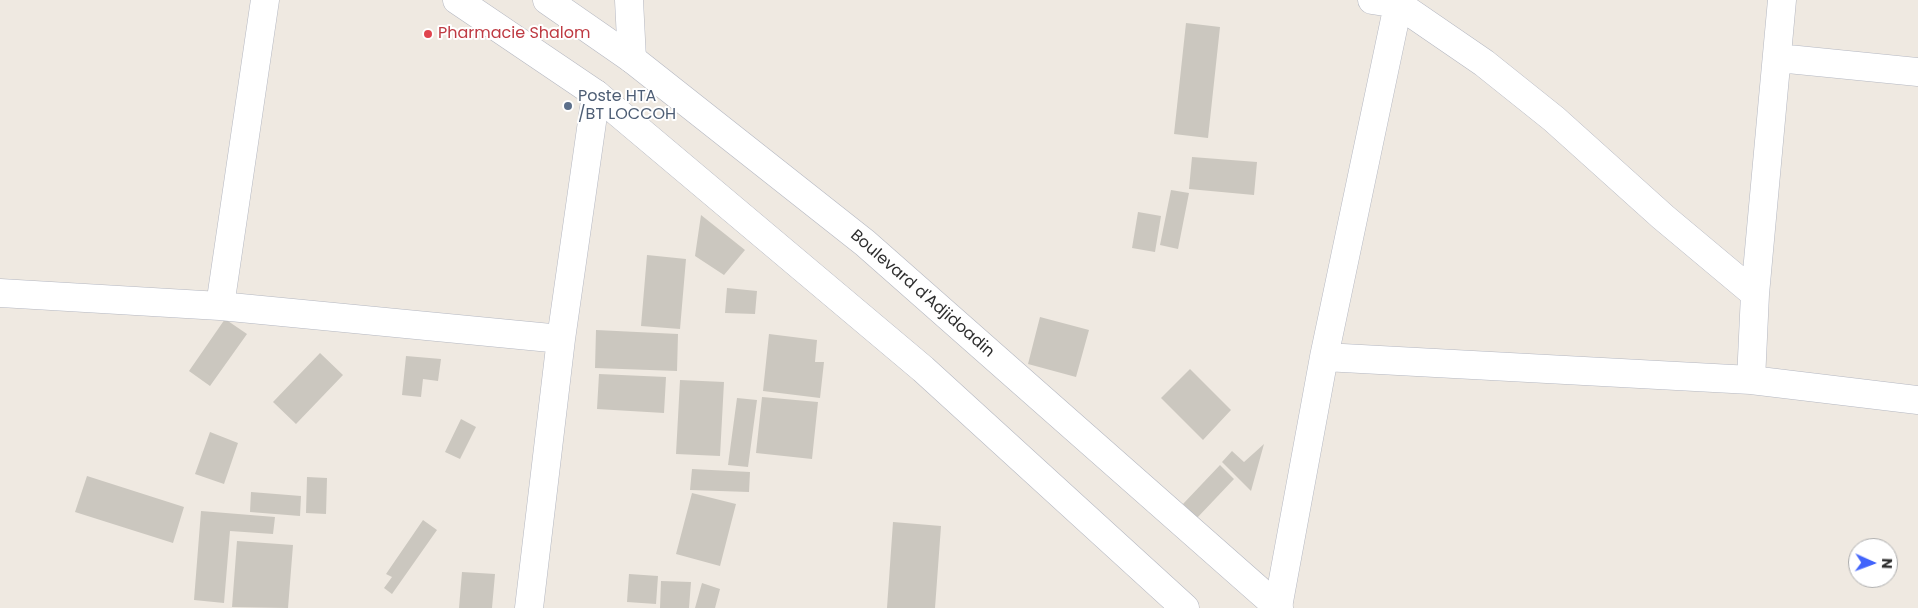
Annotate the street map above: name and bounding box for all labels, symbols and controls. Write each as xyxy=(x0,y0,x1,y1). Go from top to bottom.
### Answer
place label: Pharmacie Shalom xyxy=(438,24,591,44)
marker: Pharmacie Shalom xyxy=(422,28,434,40)
place label: Poste HTA /BT LOCCOH xyxy=(578,87,676,125)
marker: Poste HTA /BT LOCCOH xyxy=(562,100,574,112)
street label: Boulevard d'Adjidoadin xyxy=(846,226,998,362)
north arrow xyxy=(1848,538,1898,588)
text: N xyxy=(1877,558,1897,569)

